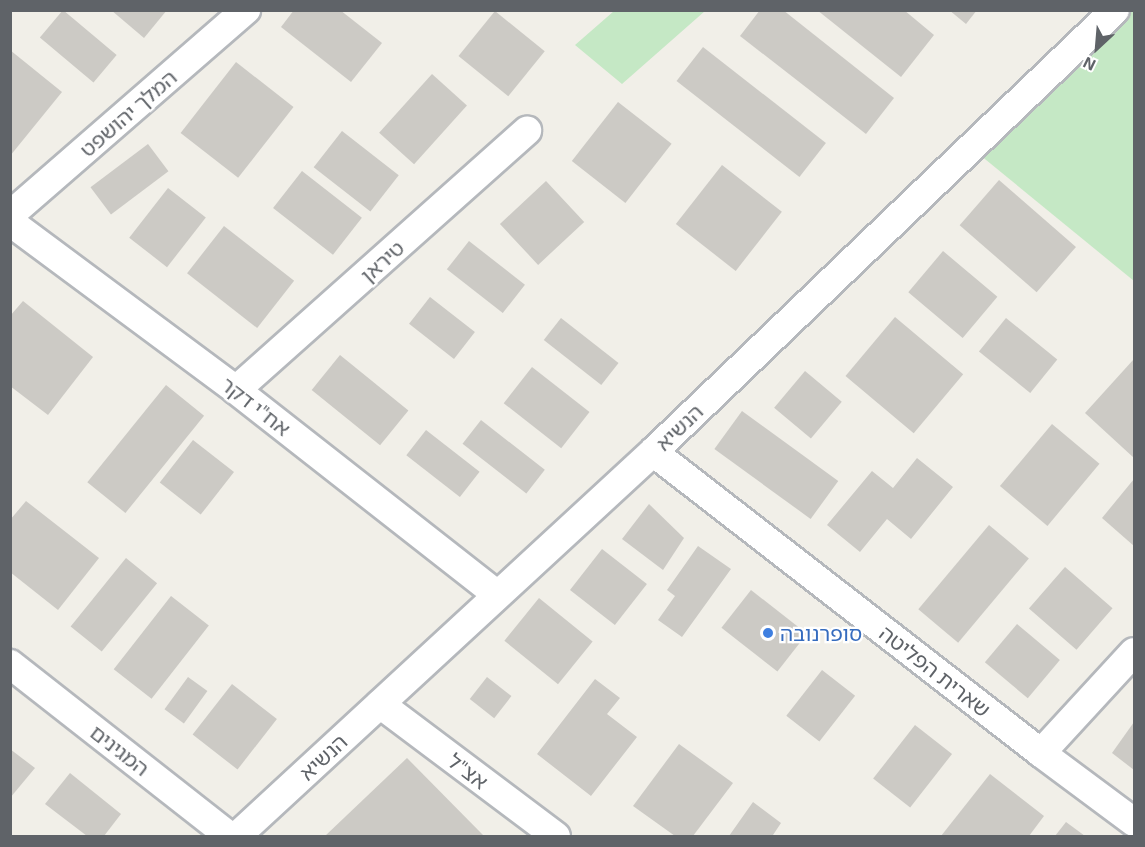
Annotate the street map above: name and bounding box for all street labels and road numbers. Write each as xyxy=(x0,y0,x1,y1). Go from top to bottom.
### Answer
street label: המלך יהושפט xyxy=(75,64,181,162)
street label: טיראן xyxy=(355,235,409,287)
street label: אח"י דקר xyxy=(216,371,296,441)
street label: הנשיא xyxy=(650,399,708,455)
street label: שארית הפליטה xyxy=(875,620,995,722)
street label: המגינים xyxy=(85,719,155,781)
street label: הנשיא xyxy=(294,729,352,785)
street label: אצ"ל xyxy=(443,748,493,794)

